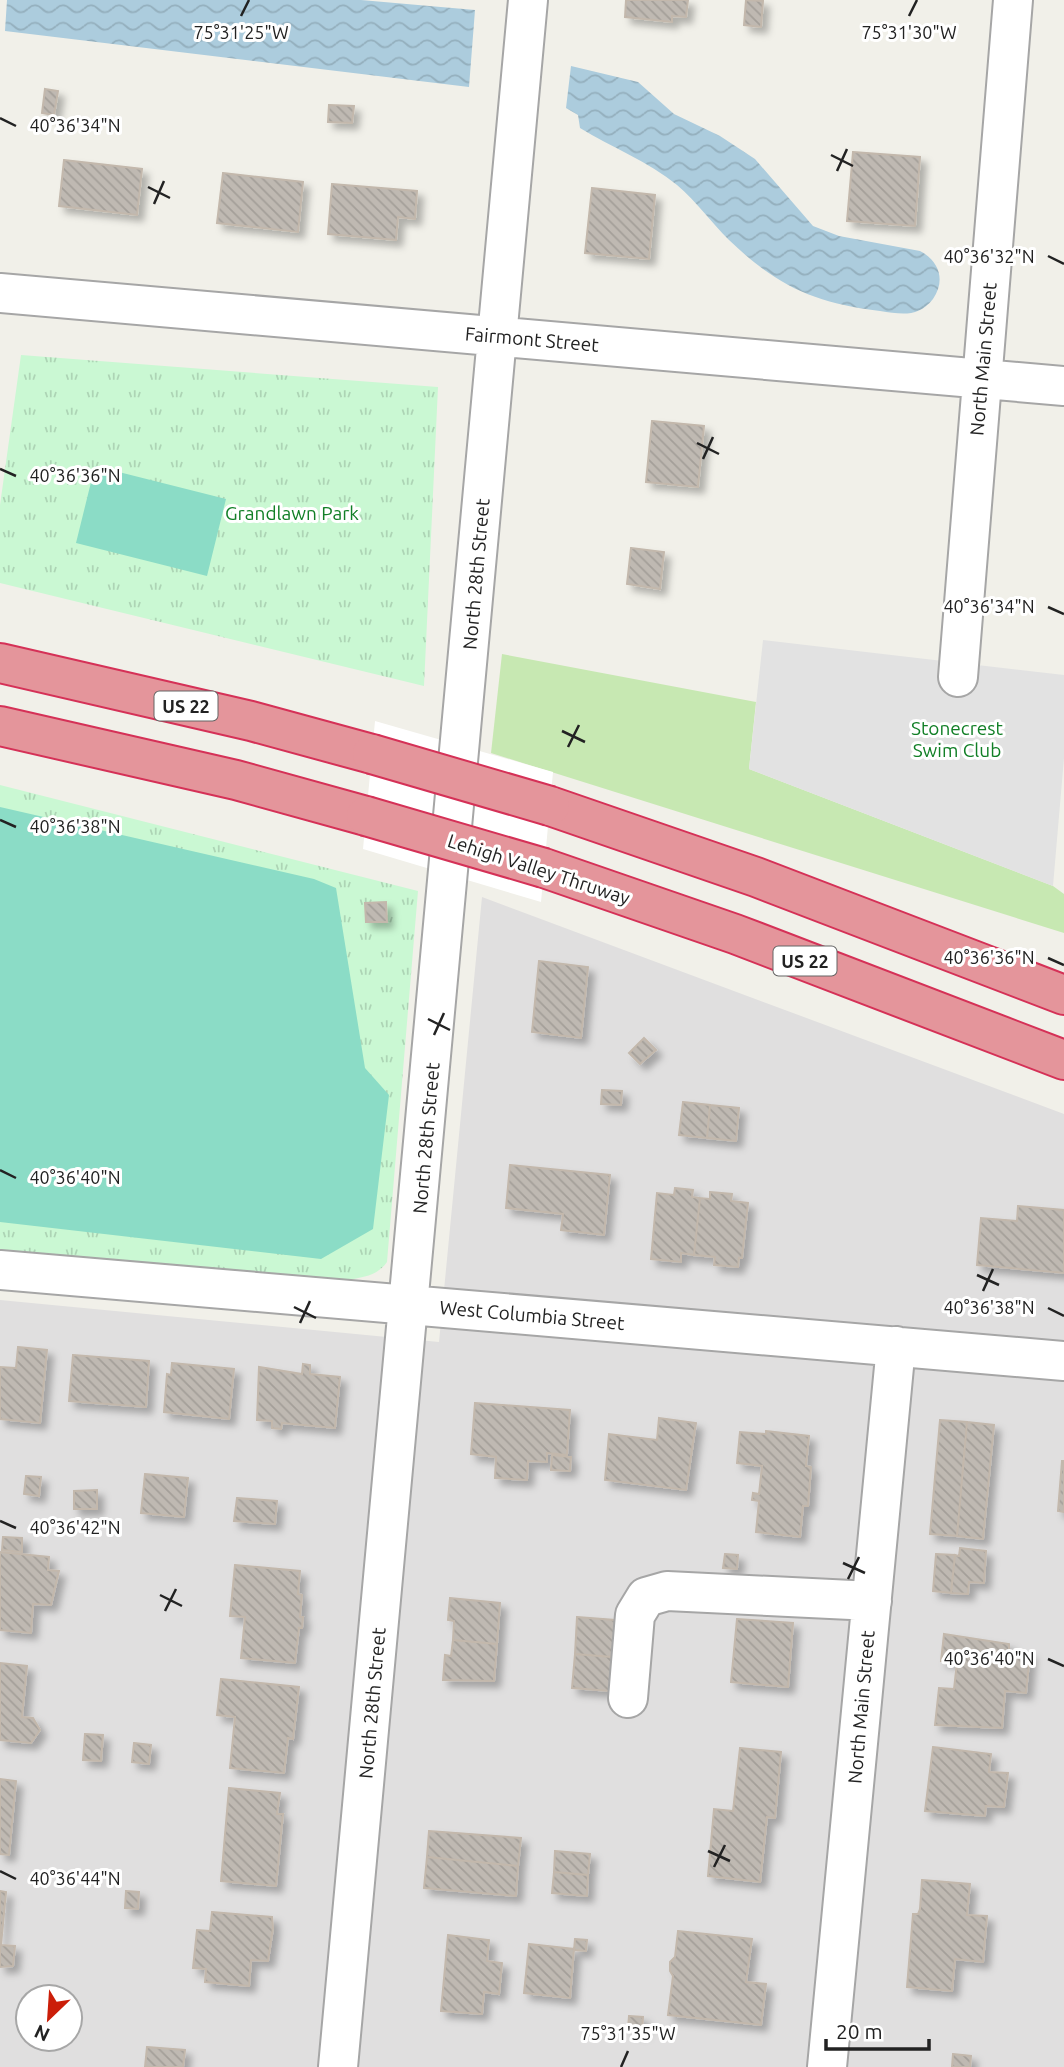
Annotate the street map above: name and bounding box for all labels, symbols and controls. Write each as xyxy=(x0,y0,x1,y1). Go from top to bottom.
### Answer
text: 75°31'25"W xyxy=(193,22,289,42)
text: 75°31'30"W xyxy=(861,22,957,42)
text: 40°36'34"N xyxy=(29,115,121,135)
text: 40°36'32"N xyxy=(943,246,1035,266)
street label: North Main Street xyxy=(965,281,1001,437)
street label: Fairmont Street xyxy=(464,322,600,356)
text: 40°36'36"N xyxy=(29,465,121,485)
street label: North 28th Street xyxy=(458,497,494,651)
park label: Grandlawn Park xyxy=(225,502,359,524)
text: 40°36'34"N xyxy=(943,596,1035,616)
road number: US 22 xyxy=(154,692,218,720)
park label: Stonecrest Swim Club xyxy=(911,717,1004,761)
text: 40°36'38"N xyxy=(29,816,121,836)
street label: Lehigh Valley Thruway xyxy=(445,829,633,909)
road number: US 22 xyxy=(774,946,836,976)
text: 40°36'36"N xyxy=(943,947,1035,967)
street label: North 28th Street xyxy=(408,1061,444,1215)
text: 40°36'40"N xyxy=(29,1167,121,1187)
street label: West Columbia Street xyxy=(439,1296,626,1334)
text: 40°36'38"N xyxy=(943,1297,1035,1317)
text: 40°36'42"N xyxy=(29,1517,121,1537)
street label: North 28th Street xyxy=(354,1626,390,1780)
street label: North Main Street xyxy=(843,1629,879,1785)
text: 40°36'40"N xyxy=(943,1648,1035,1668)
text: 40°36'44"N xyxy=(29,1868,121,1888)
north arrow xyxy=(14,1983,84,2053)
scale bar xyxy=(826,2008,929,2052)
text: 20 m xyxy=(836,2019,883,2043)
text: N xyxy=(31,2020,53,2046)
text: 75°31'35"W xyxy=(580,2023,676,2043)

